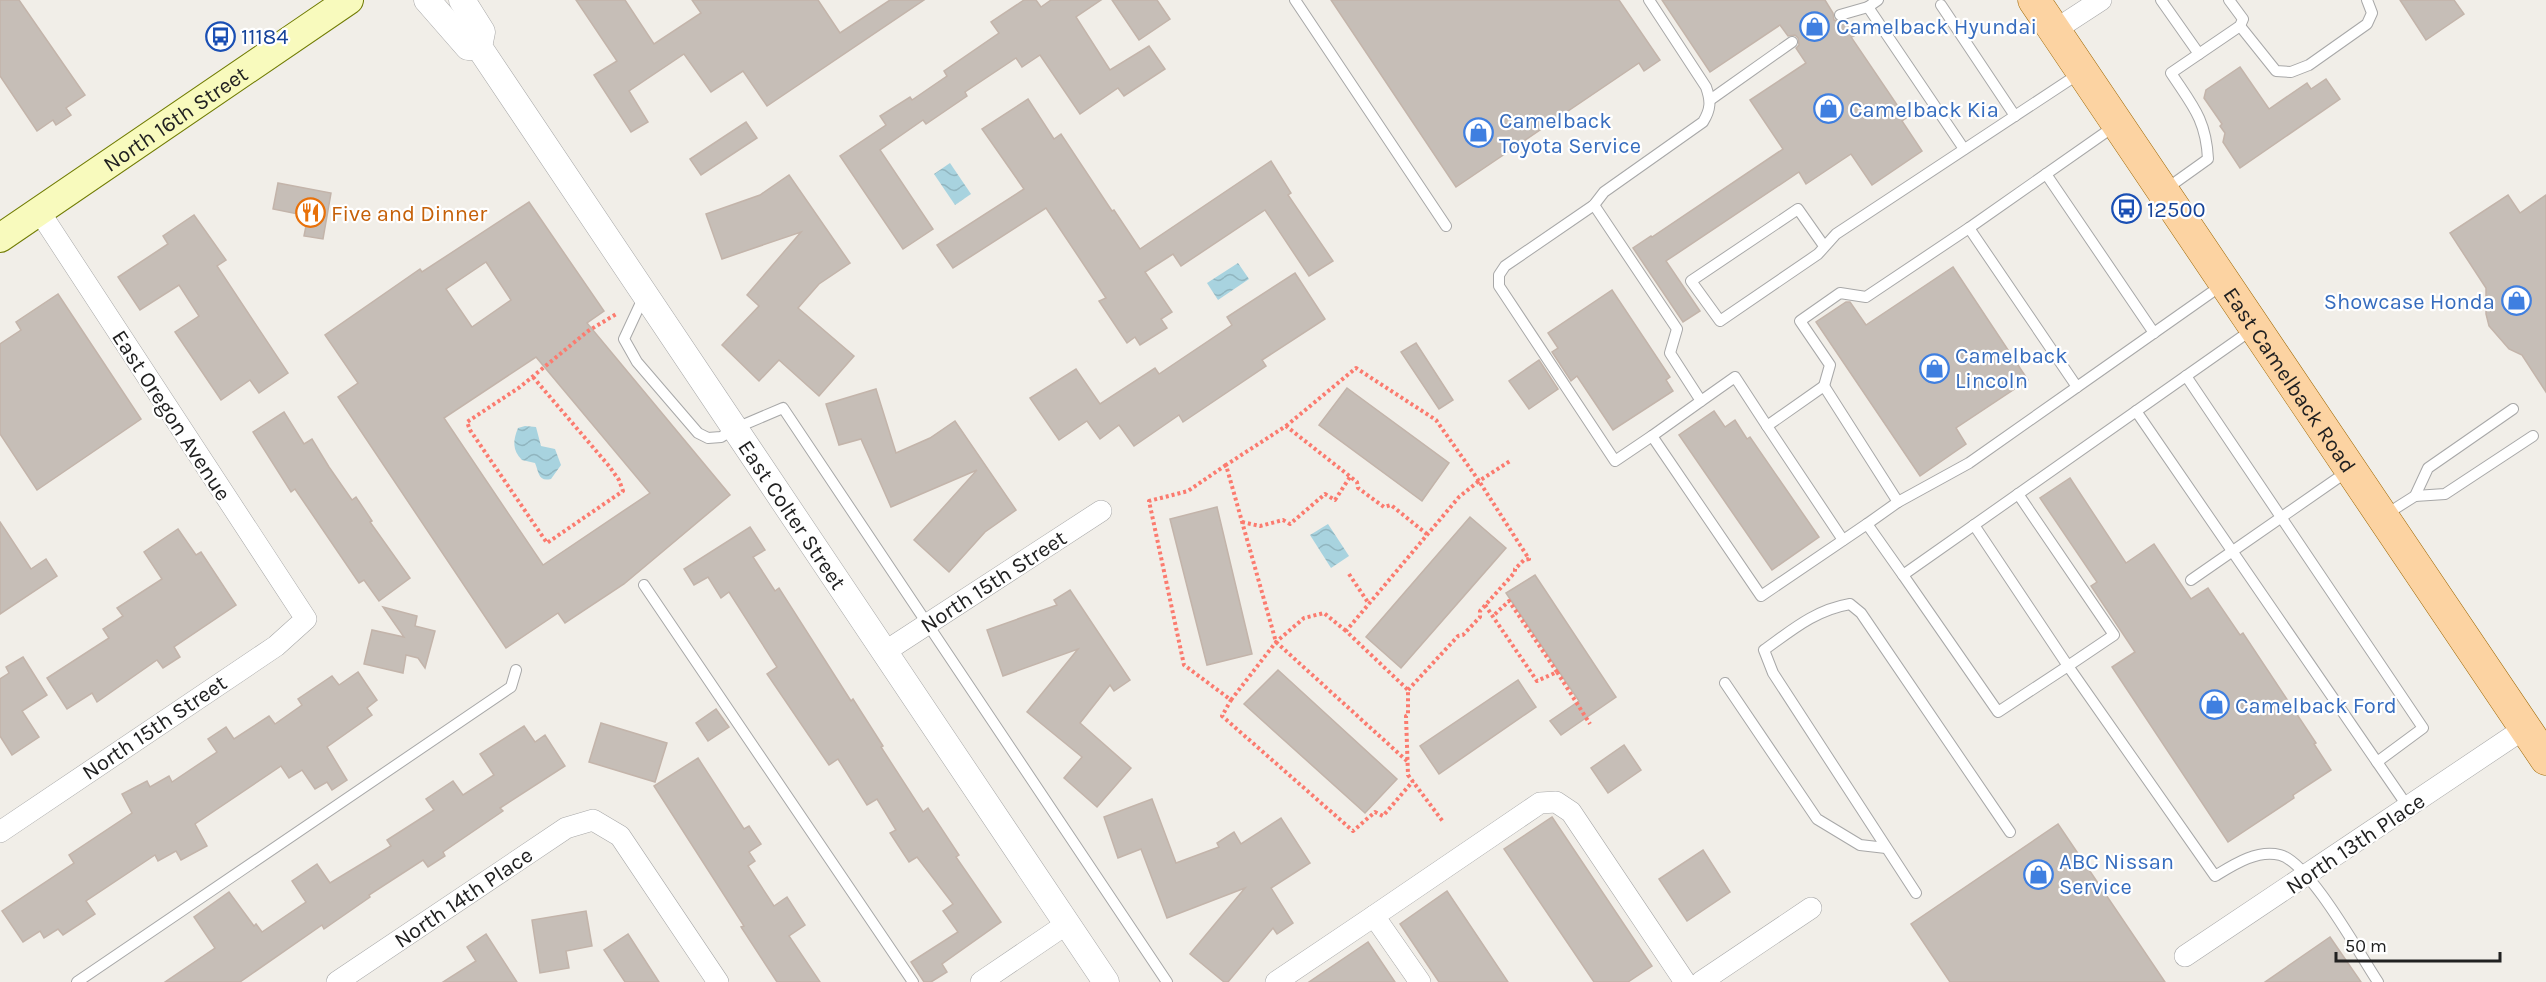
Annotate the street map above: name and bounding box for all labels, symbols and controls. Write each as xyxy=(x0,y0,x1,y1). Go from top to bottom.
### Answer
shop icon: Camelback Hyundai xyxy=(1799,10,1831,42)
place label: Camelback Hyundai xyxy=(1836,14,2037,40)
bus stop icon: 11184 xyxy=(204,20,236,52)
place label: 11184 xyxy=(241,24,289,50)
street label: North 16th Street xyxy=(99,61,253,178)
shop icon: Camelback Kia xyxy=(1812,93,1844,125)
place label: Camelback Kia xyxy=(1849,97,1999,123)
place label: Camelback Toyota Service xyxy=(1499,108,1641,159)
shop icon: Camelback Toyota Service xyxy=(1462,117,1494,149)
bus stop icon: 12500 xyxy=(2110,193,2142,225)
restaurant icon: Five and Dinner xyxy=(294,197,326,229)
place label: 12500 xyxy=(2147,197,2206,223)
place label: Five and Dinner xyxy=(331,201,487,227)
street label: East Camelback Road xyxy=(2218,283,2361,478)
shop icon: Showcase Honda xyxy=(2500,285,2532,317)
place label: Showcase Honda xyxy=(2324,289,2495,315)
street label: East Oregon Avenue xyxy=(106,325,236,506)
place label: Camelback Lincoln xyxy=(1955,343,2068,394)
shop icon: Camelback Lincoln xyxy=(1918,352,1950,384)
street label: East Colter Street xyxy=(732,435,851,595)
street label: North 15th Street xyxy=(916,525,1071,639)
street label: North 15th Street xyxy=(77,670,232,786)
shop icon: Camelback Ford xyxy=(2198,689,2230,721)
place label: Camelback Ford xyxy=(2235,693,2397,719)
street label: North 13th Place xyxy=(2281,788,2430,900)
street label: North 14th Place xyxy=(389,842,538,954)
place label: ABC Nissan Service xyxy=(2059,849,2174,900)
shop icon: ABC Nissan Service xyxy=(2022,858,2054,890)
scale bar xyxy=(2336,925,2500,963)
text: 50 m xyxy=(2345,935,2387,957)

